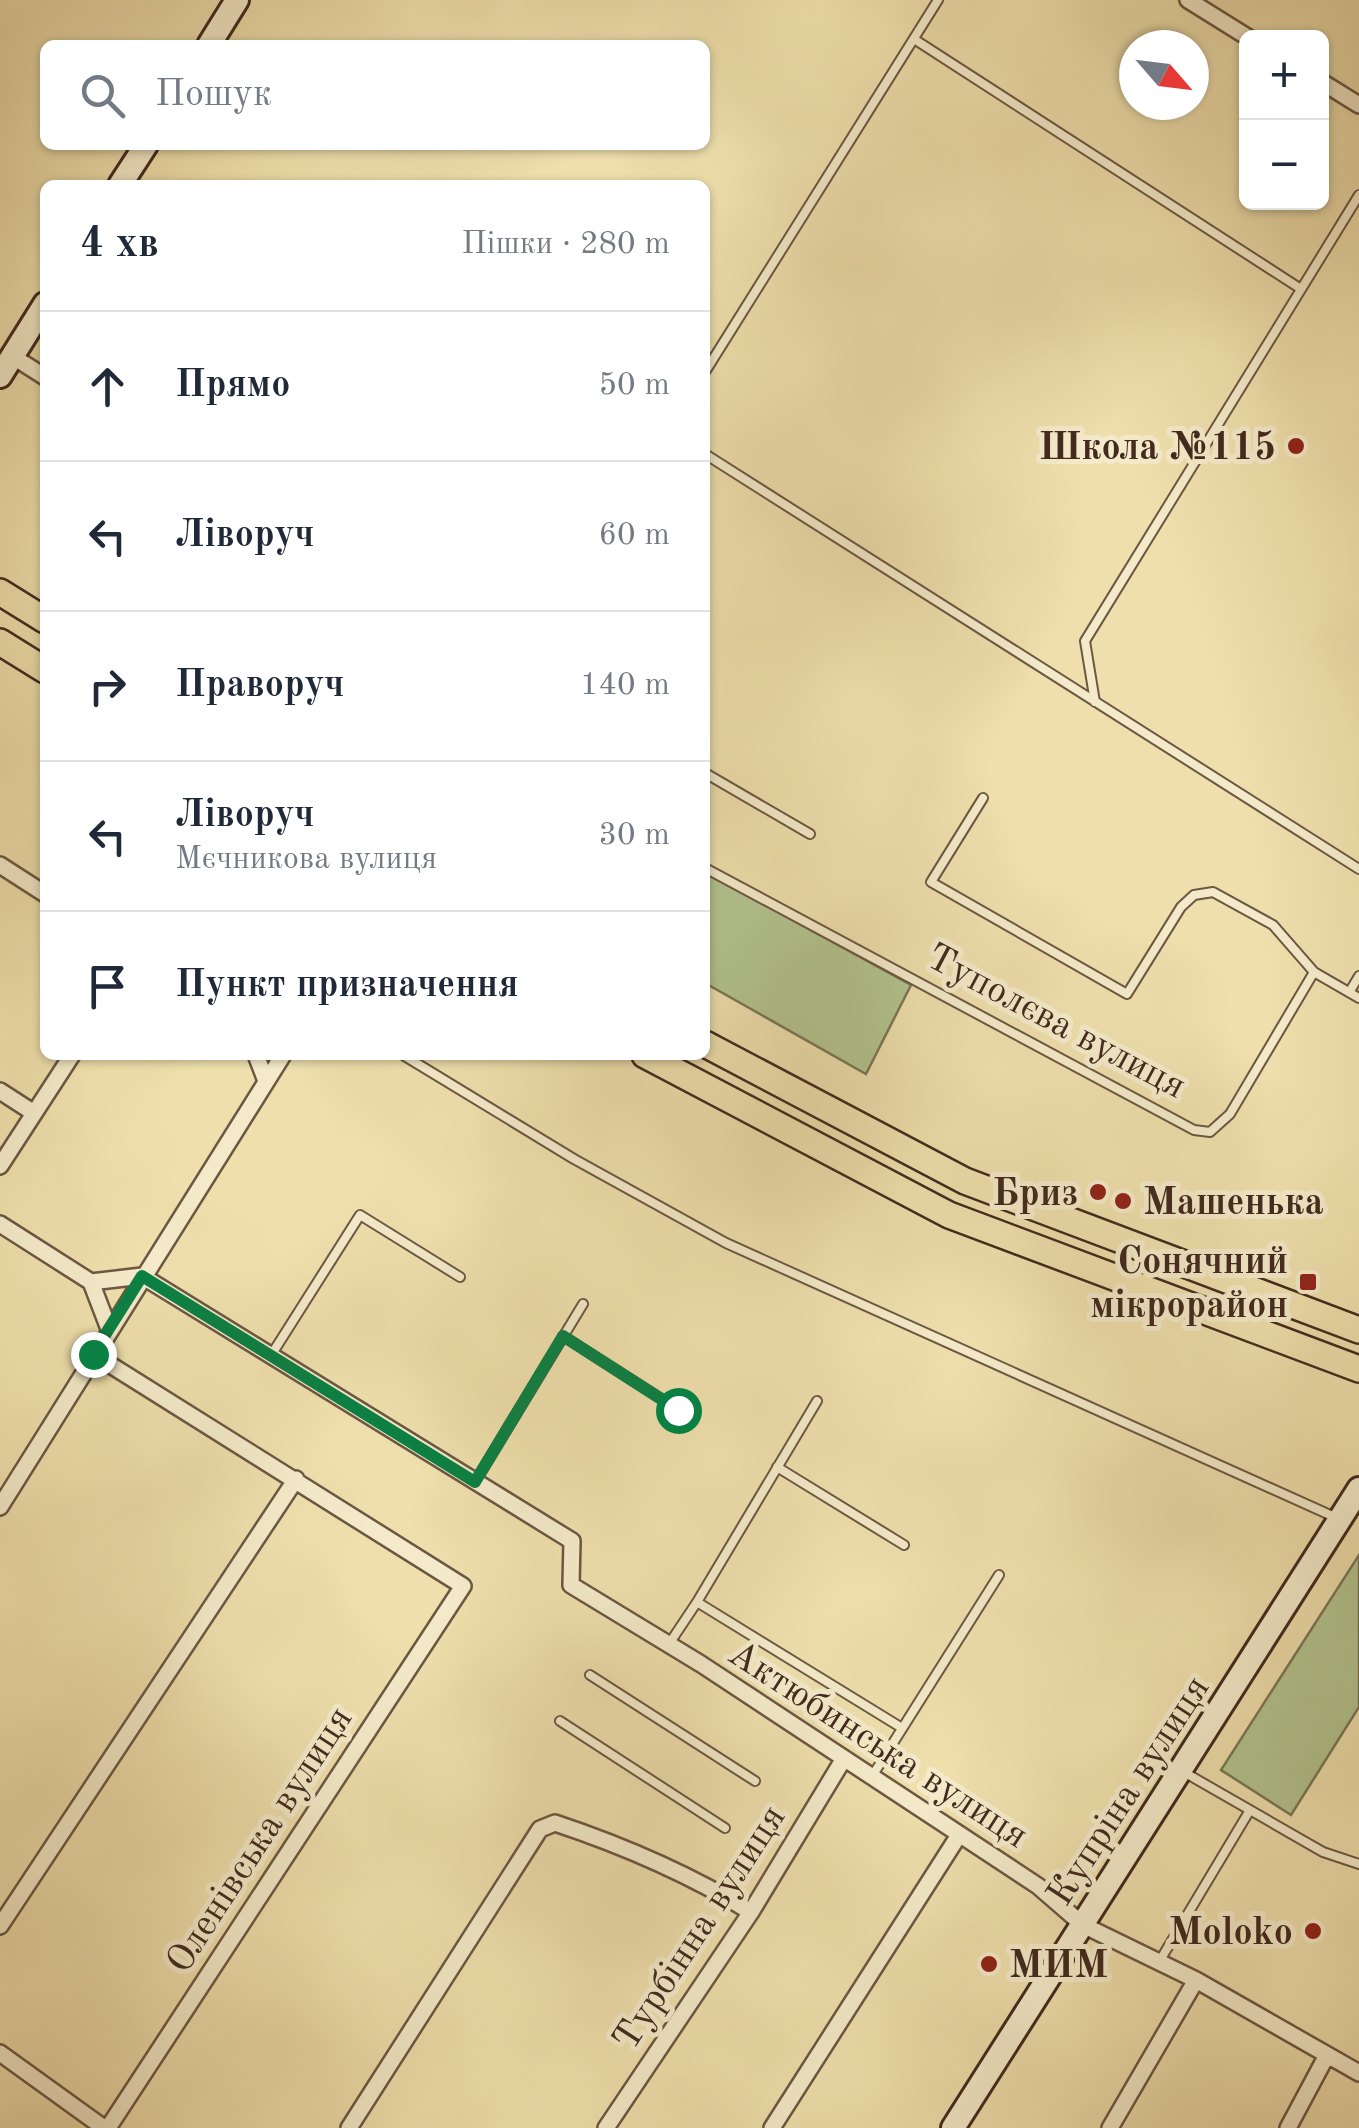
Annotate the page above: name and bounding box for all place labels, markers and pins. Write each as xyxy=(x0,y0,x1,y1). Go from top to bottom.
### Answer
place label: Школа №115 xyxy=(1038,430,1276,468)
marker: Школа №115 xyxy=(1285,435,1307,457)
place label: Бриз xyxy=(992,1176,1078,1214)
marker: Бриз xyxy=(1087,1181,1109,1203)
place label: Машенька xyxy=(1143,1185,1324,1223)
marker: Машенька xyxy=(1112,1190,1134,1212)
place label: Сонячний мікрорайон xyxy=(1090,1244,1288,1326)
marker: Сонячний мікрорайон xyxy=(1297,1271,1319,1293)
place label: Moloko xyxy=(1169,1915,1293,1953)
marker: Moloko xyxy=(1302,1920,1324,1942)
place label: МИМ xyxy=(1009,1948,1108,1986)
marker: МИМ xyxy=(978,1953,1000,1975)

